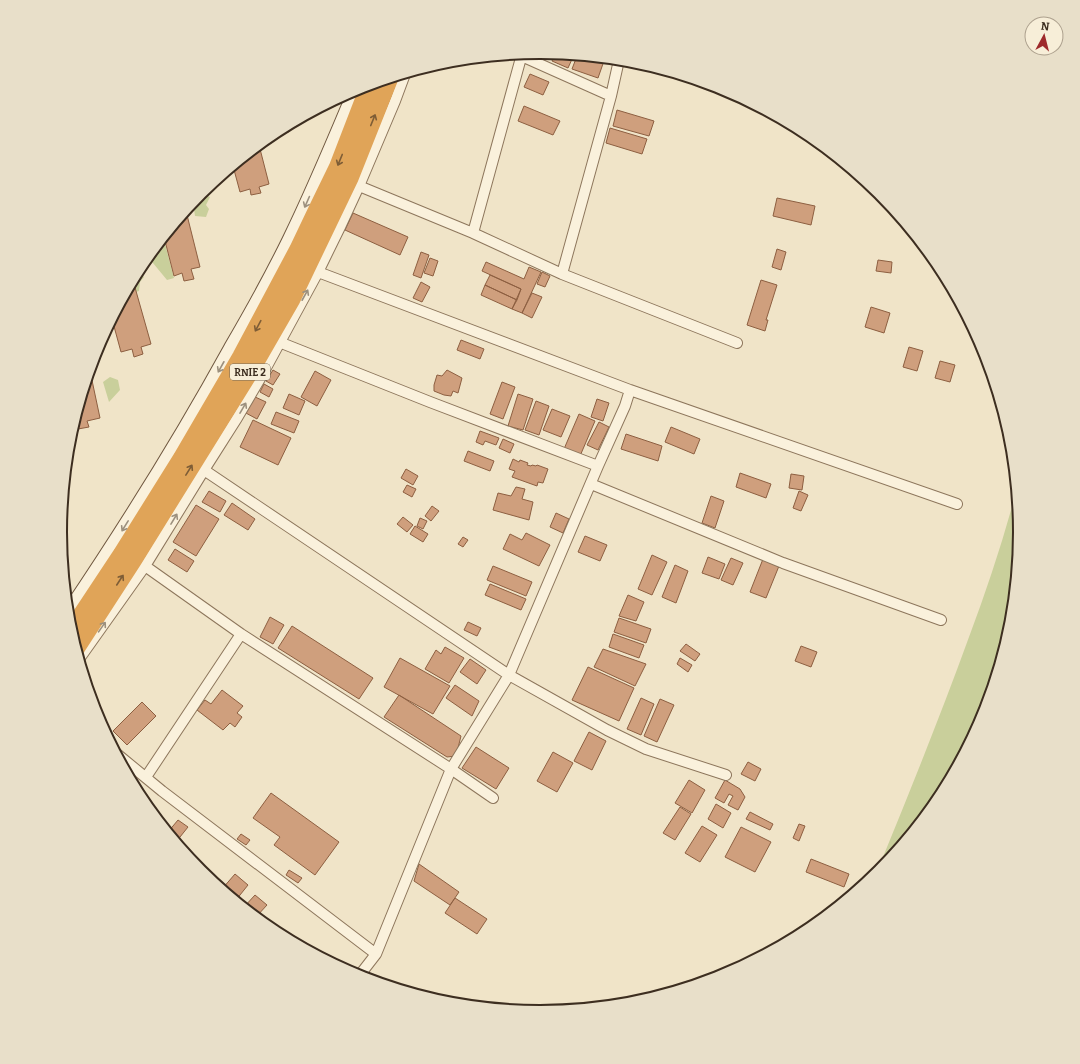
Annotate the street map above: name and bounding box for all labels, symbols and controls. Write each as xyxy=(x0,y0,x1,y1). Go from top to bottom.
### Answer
north arrow xyxy=(1024,16,1064,56)
text: N xyxy=(1040,20,1051,34)
one-way arrow xyxy=(370,114,378,126)
one-way arrow xyxy=(336,153,344,165)
one-way arrow xyxy=(303,196,310,208)
one-way arrow xyxy=(302,289,310,301)
one-way arrow xyxy=(253,320,261,332)
one-way arrow xyxy=(216,361,224,373)
road number: RNIE 2 xyxy=(230,364,270,380)
one-way arrow xyxy=(239,403,247,415)
one-way arrow xyxy=(186,464,194,476)
one-way arrow xyxy=(170,514,178,525)
one-way arrow xyxy=(121,520,129,532)
one-way arrow xyxy=(116,575,124,586)
one-way arrow xyxy=(98,622,106,633)

